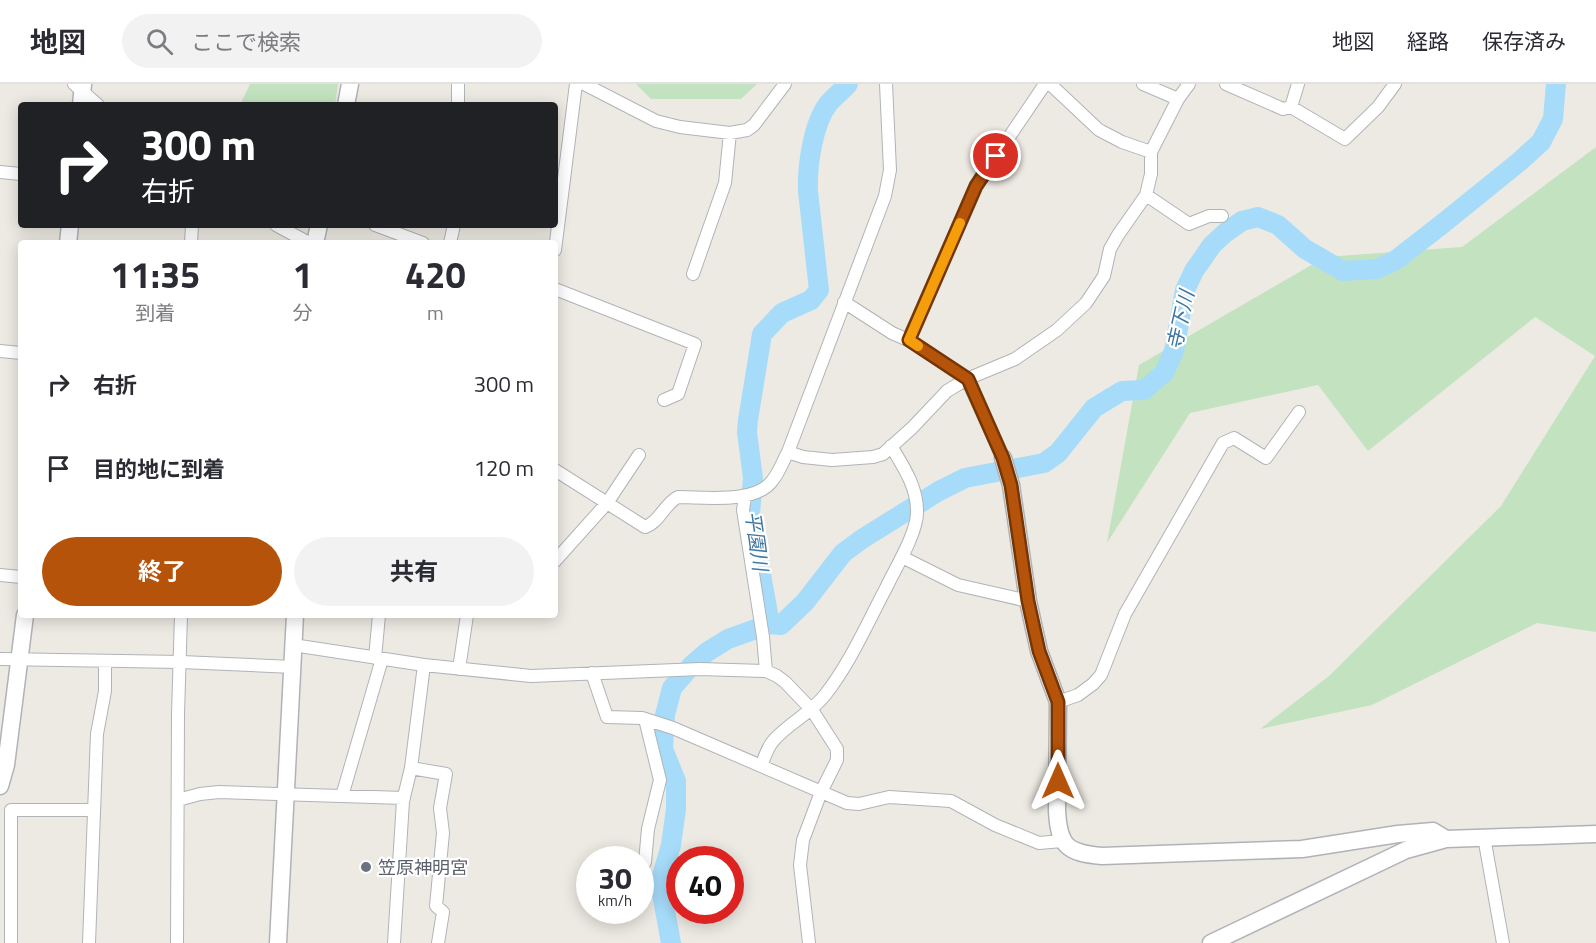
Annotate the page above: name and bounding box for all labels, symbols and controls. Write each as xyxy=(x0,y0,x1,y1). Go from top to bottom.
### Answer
search box xyxy=(122,14,542,68)
text: 地図 xyxy=(30,20,86,63)
icon: search xyxy=(143,25,176,58)
text: ここで検索 xyxy=(191,25,301,59)
text: 地図 xyxy=(1332,25,1374,57)
text: 経路 xyxy=(1407,25,1449,57)
text: 保存済み xyxy=(1482,25,1566,57)
text: 300 m xyxy=(141,112,256,176)
icon: right xyxy=(42,126,120,204)
pin xyxy=(970,130,1021,181)
icon: arrive xyxy=(979,139,1012,172)
text: 右折 xyxy=(141,170,195,211)
text: 11:35 xyxy=(110,247,200,302)
text: 1 xyxy=(293,247,313,302)
text: 420 xyxy=(405,247,466,302)
water label: 寺下川 xyxy=(1158,285,1202,353)
text: 到着 xyxy=(135,297,175,328)
text: 分 xyxy=(293,297,313,328)
text: m xyxy=(427,297,444,328)
text: 300 m xyxy=(474,367,534,401)
icon: right xyxy=(42,368,75,401)
text: 右折 xyxy=(93,368,137,402)
text: 120 m xyxy=(474,451,534,485)
icon: arrive xyxy=(42,452,75,485)
text: 目的地に到着 xyxy=(93,452,225,486)
water label: 平園川 xyxy=(737,509,777,575)
button: 終了 xyxy=(42,537,282,606)
button: 共有 xyxy=(294,537,534,606)
position arrow xyxy=(1026,749,1090,813)
speed limit sign: 40 xyxy=(666,846,744,924)
place label: 笠原神明宮 xyxy=(378,854,468,881)
text: 30 xyxy=(598,855,632,901)
marker: 笠原神明宮 xyxy=(359,860,373,874)
text: km/h xyxy=(598,889,632,912)

